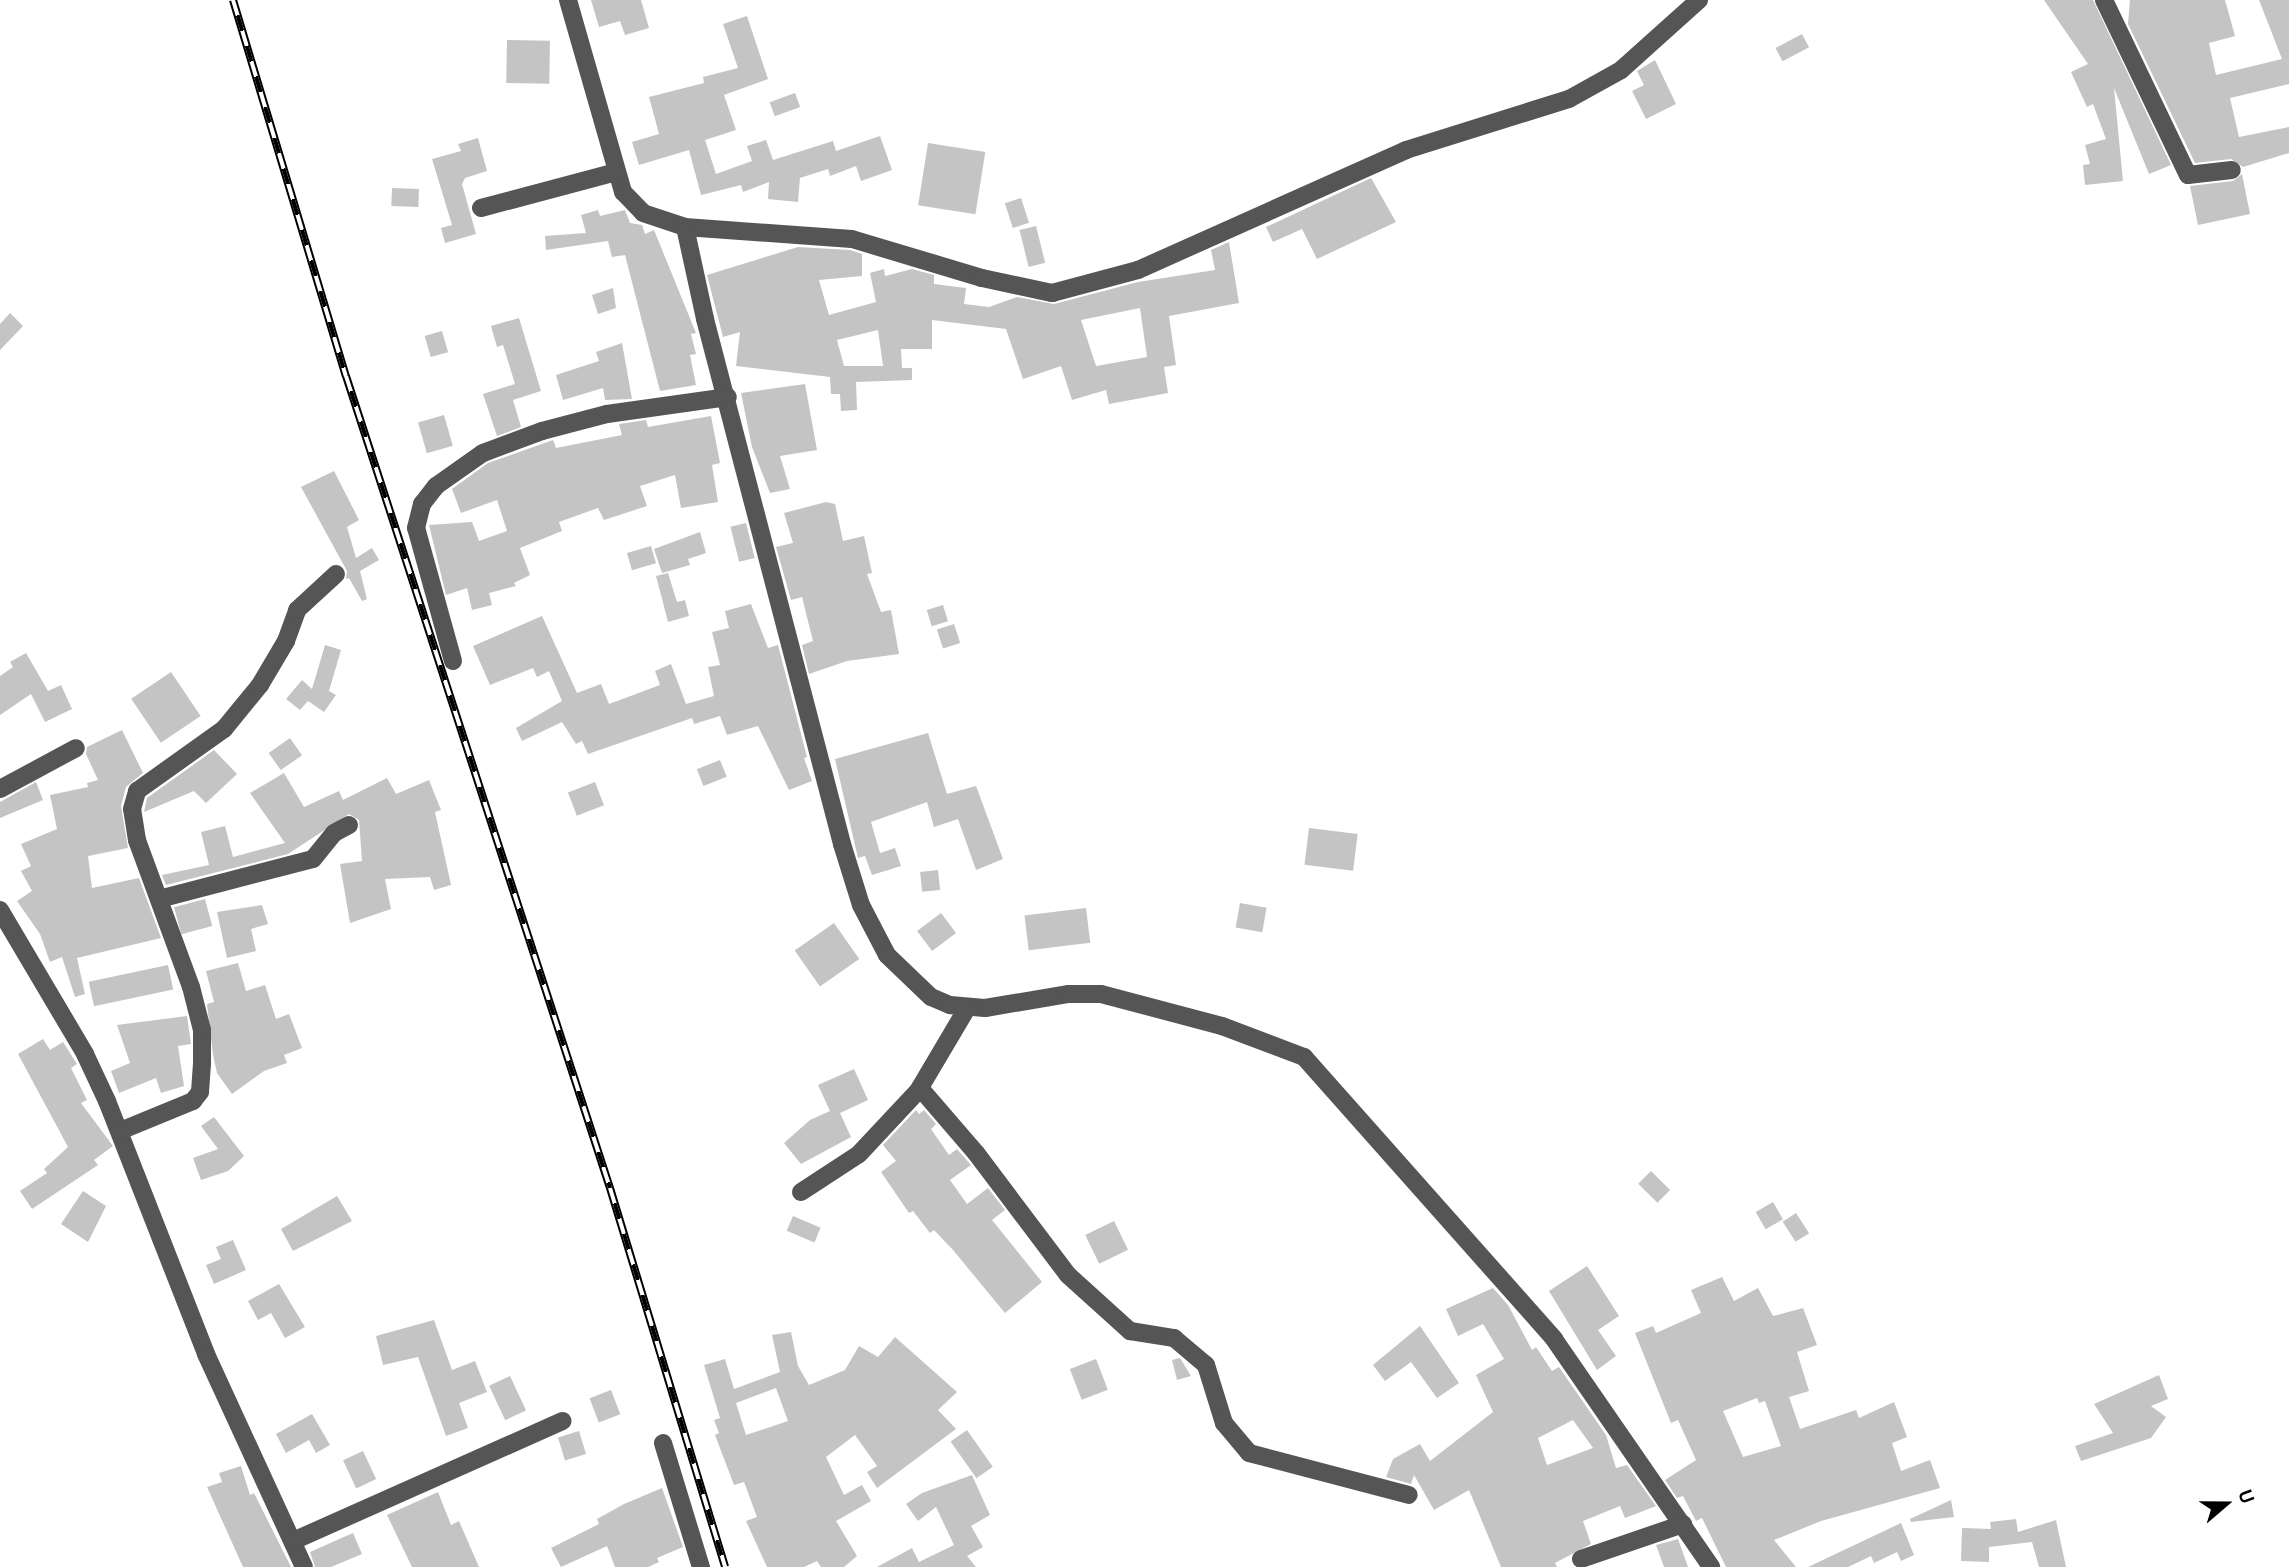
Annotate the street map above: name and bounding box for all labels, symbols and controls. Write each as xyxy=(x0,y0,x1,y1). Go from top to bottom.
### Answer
north arrow xyxy=(2191,1469,2261,1539)
text: U xyxy=(2232,1486,2260,1507)

